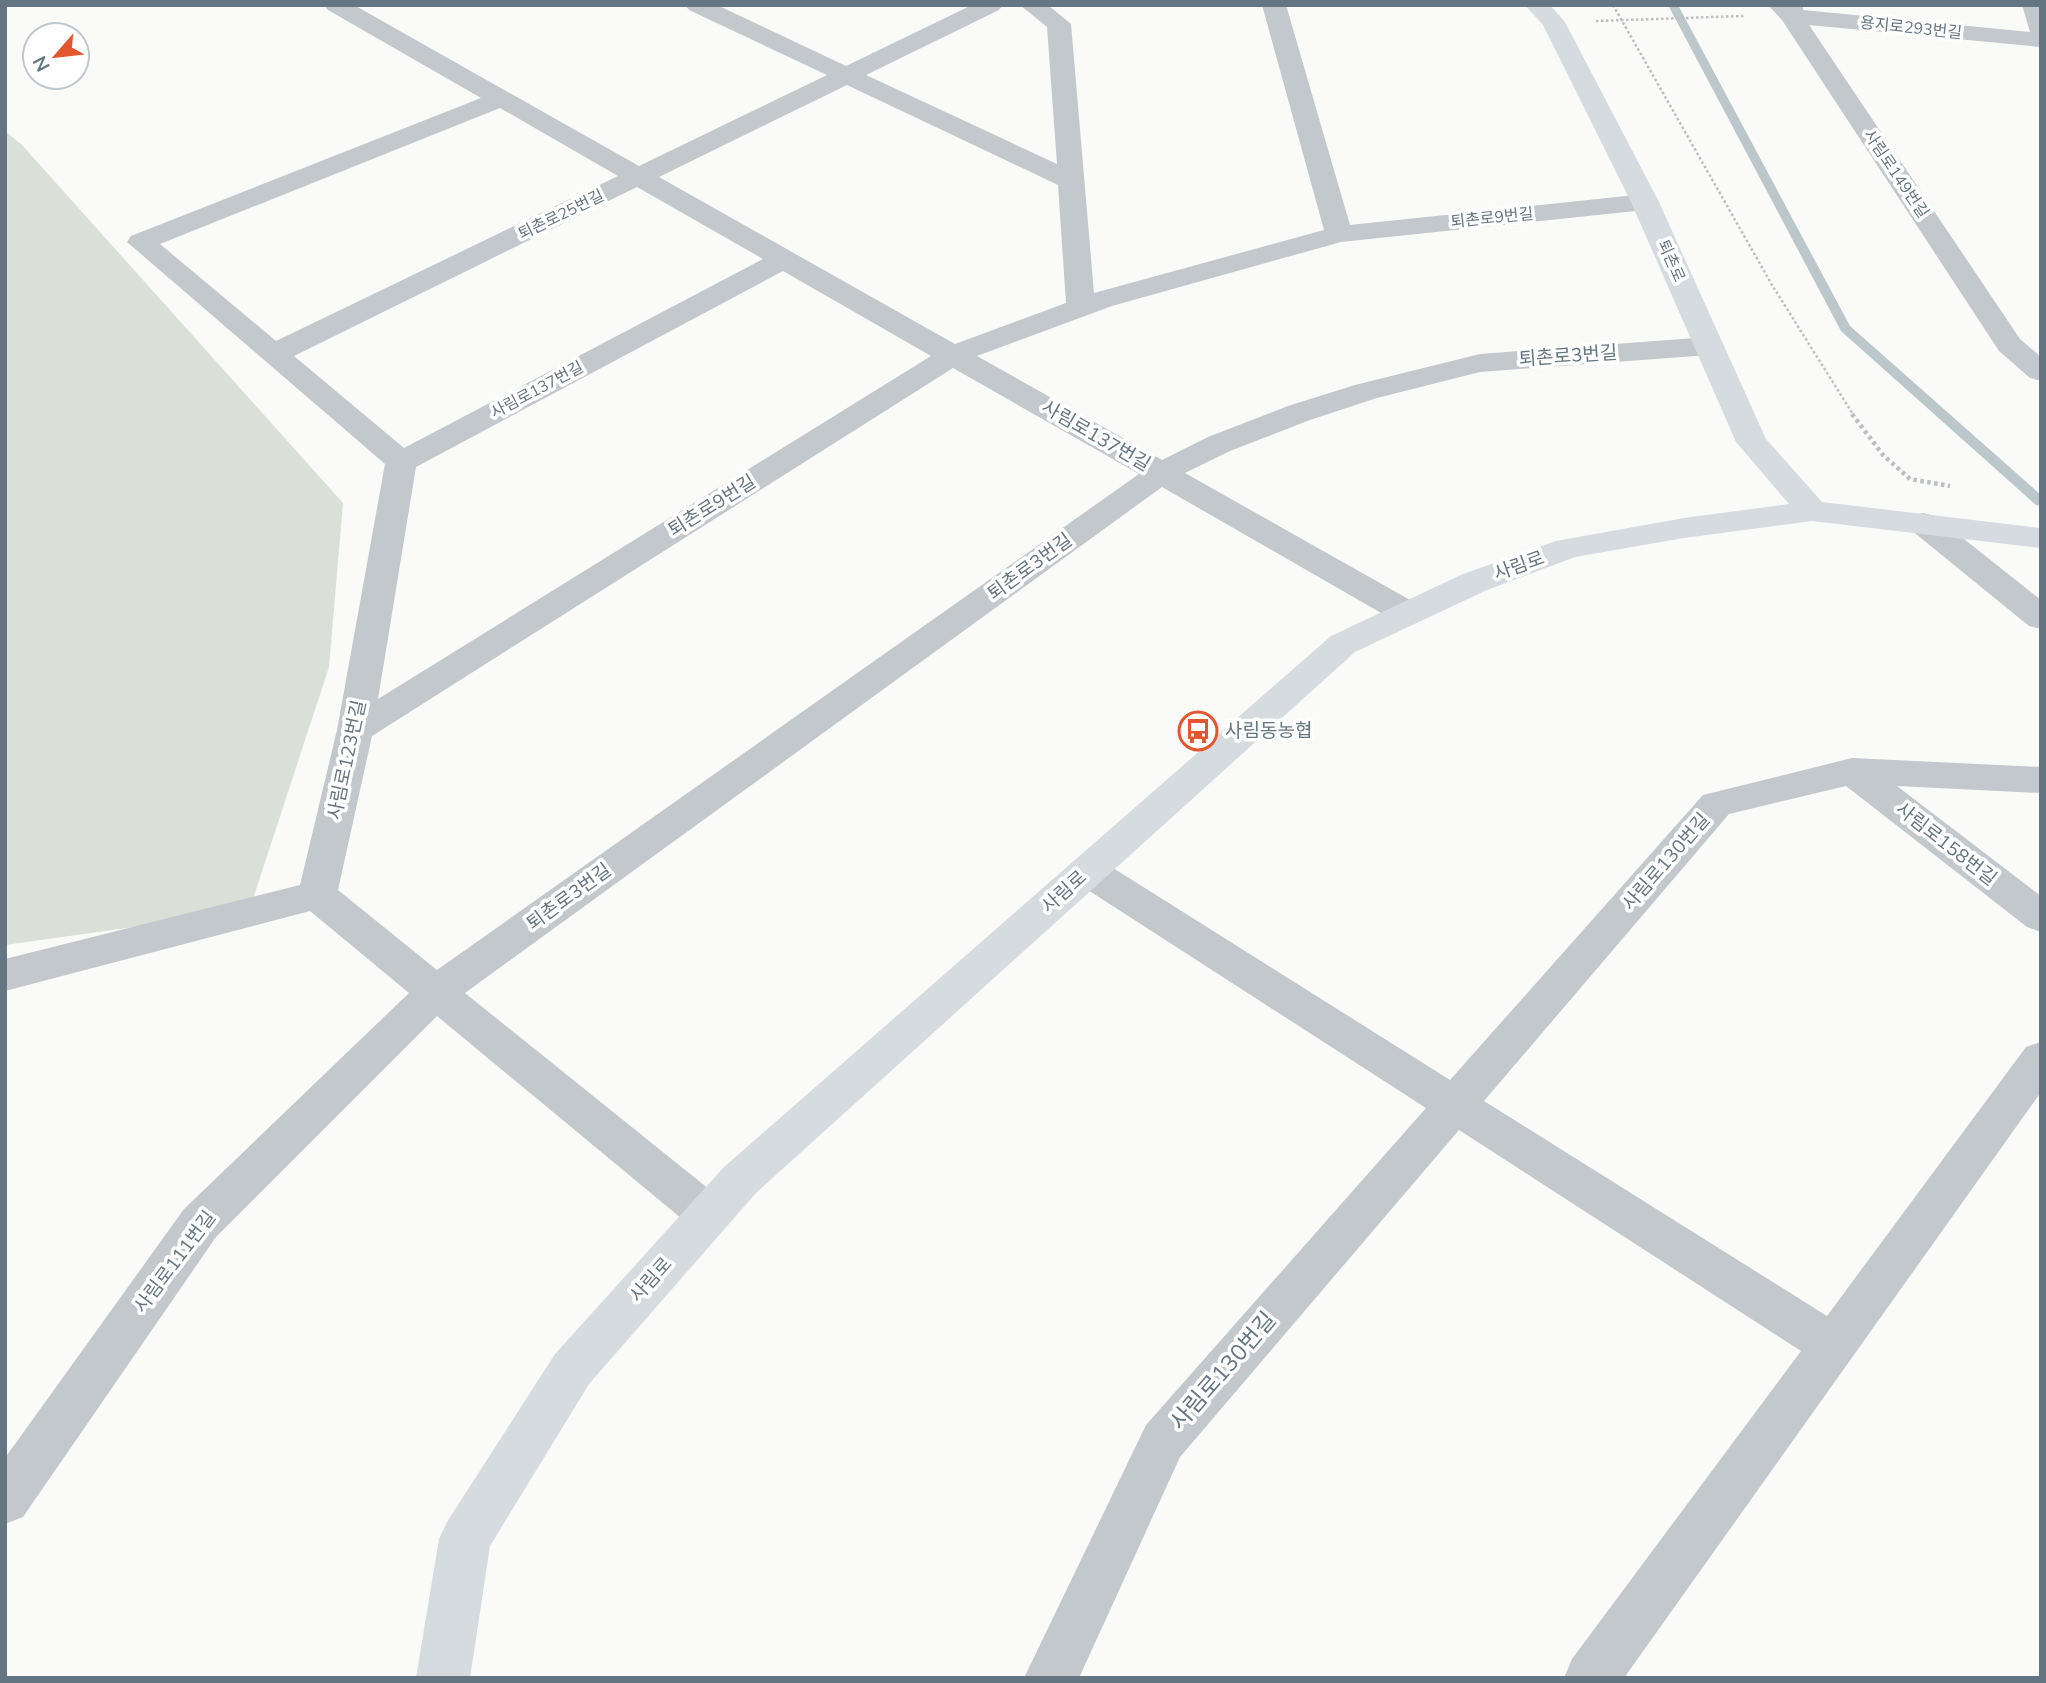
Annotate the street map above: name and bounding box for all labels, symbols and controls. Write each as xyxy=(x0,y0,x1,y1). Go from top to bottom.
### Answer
street label: 용지로293번길 xyxy=(1859,12,1963,44)
north arrow xyxy=(21,21,91,91)
text: N xyxy=(27,51,57,76)
street label: 사림로149번길 xyxy=(1858,125,1934,223)
street label: 퇴촌로25번길 xyxy=(514,185,608,245)
street label: 퇴촌로9번길 xyxy=(1449,203,1535,233)
street label: 퇴촌로 xyxy=(1652,236,1690,286)
street label: 퇴촌로3번길 xyxy=(1518,340,1618,372)
street label: 사림로137번길 xyxy=(487,356,587,424)
street label: 사림로137번길 xyxy=(1037,394,1155,478)
street label: 퇴촌로9번길 xyxy=(663,469,761,543)
street label: 퇴촌로3번길 xyxy=(982,527,1078,607)
street label: 사림로 xyxy=(1490,545,1548,587)
street label: 사림로123번길 xyxy=(322,698,372,822)
bus stop icon: 사림동농협 xyxy=(1177,710,1219,752)
place label: 사림동농협 xyxy=(1225,718,1312,744)
street label: 사림로158번길 xyxy=(1890,796,2002,892)
street label: 사림로130번길 xyxy=(1616,808,1716,916)
street label: 퇴촌로3번길 xyxy=(521,857,617,937)
street label: 사림로 xyxy=(1036,865,1092,919)
street label: 사림로111번길 xyxy=(128,1206,222,1318)
street label: 사림로 xyxy=(624,1252,678,1308)
street label: 사림로130번길 xyxy=(1163,1305,1283,1437)

